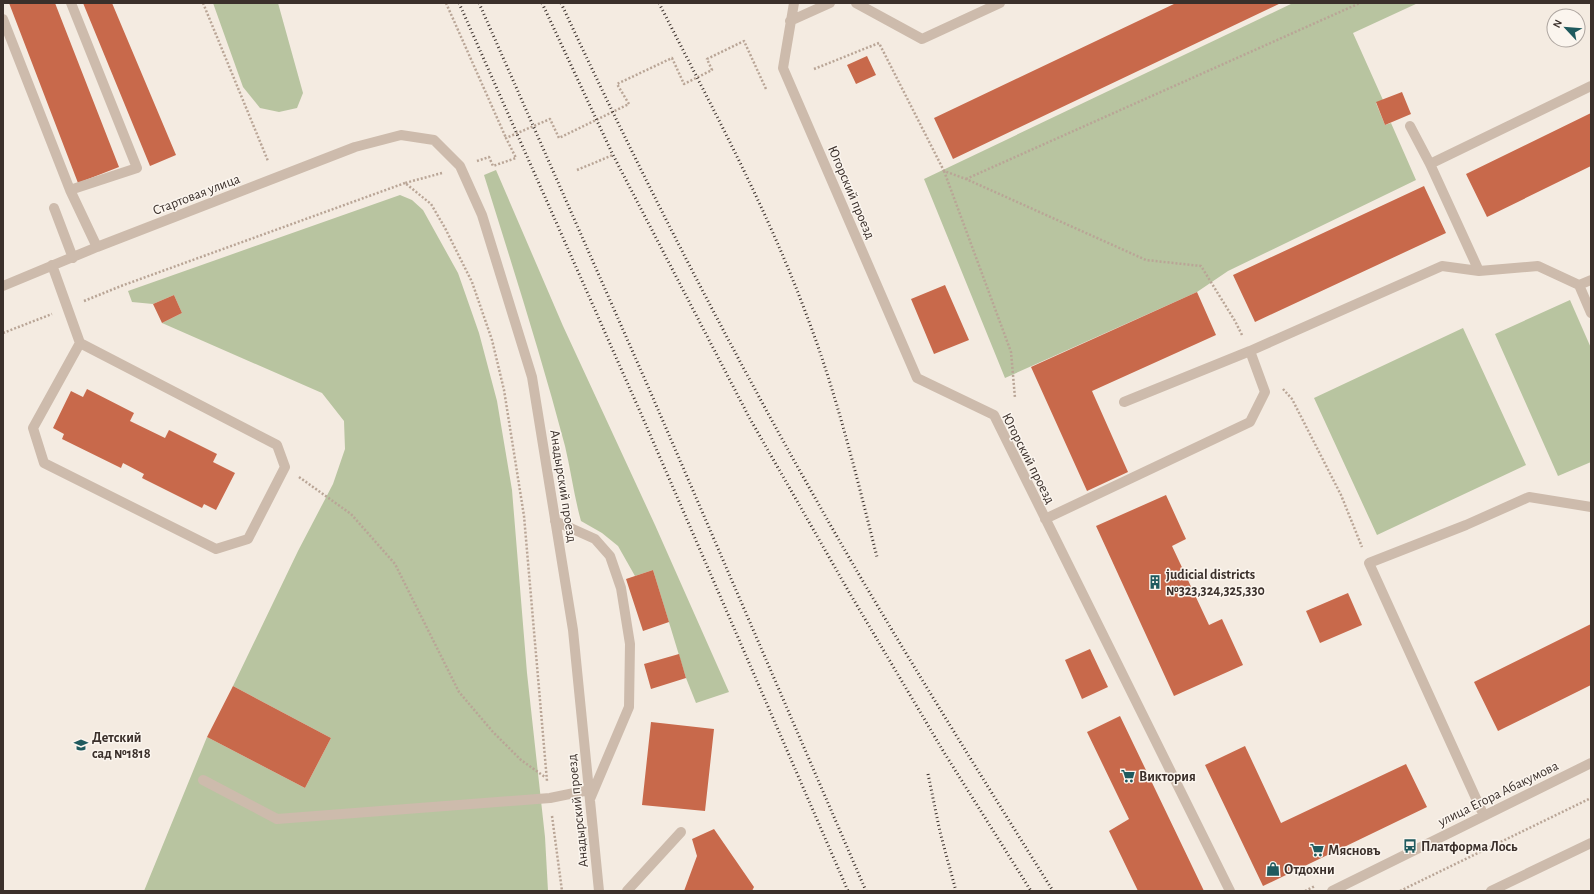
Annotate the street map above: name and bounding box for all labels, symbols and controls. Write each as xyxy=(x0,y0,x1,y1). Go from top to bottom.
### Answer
north arrow xyxy=(1546,8,1586,48)
text: N xyxy=(1551,18,1564,30)
street label: Югорский проезд xyxy=(825,144,877,241)
street label: Стартовая улица xyxy=(151,172,243,218)
street label: Югорский проезд xyxy=(999,411,1057,506)
street label: Анадырский проезд xyxy=(547,429,579,543)
place label: judicial districts №323,324,325,330 xyxy=(1166,568,1265,598)
building icon: judicial districts №323,324,325,330 xyxy=(1147,574,1163,590)
place label: Детский сад №1818 xyxy=(92,731,151,761)
school or university icon: Детский сад №1818 xyxy=(73,737,89,753)
street label: Анадырский проезд xyxy=(565,754,591,868)
street label: улица Егора Абакумова xyxy=(1435,758,1561,830)
supermarket icon: Виктория xyxy=(1120,768,1136,784)
place label: Виктория xyxy=(1139,770,1196,784)
bus stop icon: Платформа Лось xyxy=(1402,838,1418,854)
place label: Платформа Лось xyxy=(1421,840,1518,854)
supermarket icon: Мясновъ xyxy=(1309,842,1325,858)
place label: Мясновъ xyxy=(1328,844,1380,858)
shop icon: Отдохни xyxy=(1265,861,1281,877)
place label: Отдохни xyxy=(1284,863,1335,877)

